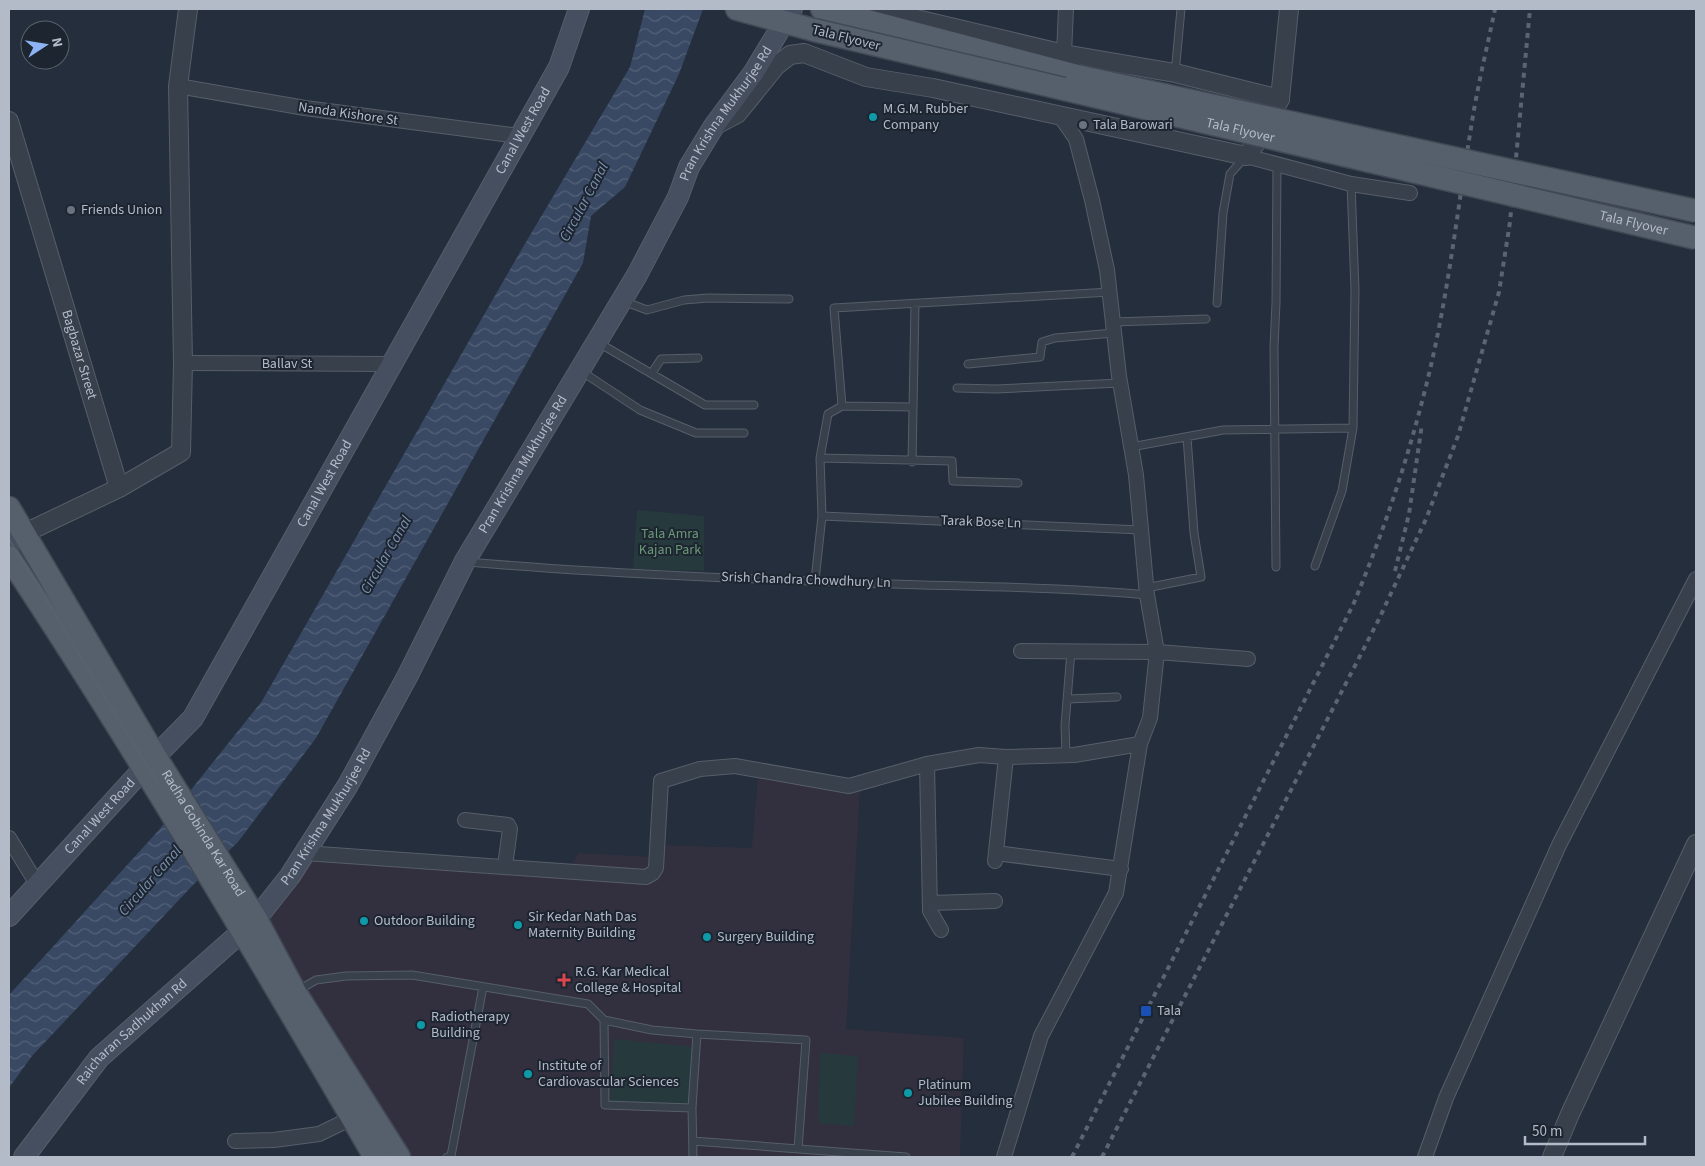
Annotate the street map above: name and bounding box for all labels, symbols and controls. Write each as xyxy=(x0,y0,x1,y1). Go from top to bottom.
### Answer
north arrow xyxy=(20,20,70,70)
street label: Tala Flyover xyxy=(810,20,882,56)
text: N xyxy=(46,36,67,49)
street label: Pran Krishna Mukhurjee Rd xyxy=(675,42,777,184)
street label: Canal West Road xyxy=(491,83,556,178)
street label: Nanda Kishore St xyxy=(297,97,399,131)
place label: M.G.M. Rubber Company xyxy=(883,99,968,135)
marker: M.G.M. Rubber Company xyxy=(867,111,879,123)
street label: Tala Flyover xyxy=(1204,113,1277,148)
place label: Tala Barowari xyxy=(1093,115,1173,135)
marker: Tala Barowari xyxy=(1077,119,1089,131)
water label: Circular Canal xyxy=(554,158,614,245)
place label: Friends Union xyxy=(81,200,162,220)
marker: Friends Union xyxy=(65,204,77,216)
street label: Tala Flyover xyxy=(1597,206,1670,241)
street label: Bagbazar Street xyxy=(56,308,102,402)
street label: Ballav St xyxy=(262,354,313,374)
street label: Pran Krishna Mukhurjee Rd xyxy=(474,392,572,537)
street label: Canal West Road xyxy=(292,436,357,531)
street label: Tarak Bose Ln xyxy=(940,511,1022,533)
water label: Circular Canal xyxy=(355,512,417,598)
park label: Tala Amra Kajan Park xyxy=(639,524,701,560)
street label: Srish Chandra Chowdhury Ln xyxy=(721,567,891,593)
street label: Pran Krishna Mukhurjee Rd xyxy=(276,745,376,890)
street label: Radha Gobinda Kar Road xyxy=(156,766,250,901)
street label: Canal West Road xyxy=(60,774,140,859)
water label: Circular Canal xyxy=(114,841,187,921)
place label: Sir Kedar Nath Das Maternity Building xyxy=(528,907,637,943)
place label: Outdoor Building xyxy=(374,911,475,931)
marker: Outdoor Building xyxy=(358,915,370,927)
marker: Sir Kedar Nath Das Maternity Building xyxy=(512,919,524,931)
place label: Surgery Building xyxy=(717,927,814,947)
marker: Surgery Building xyxy=(701,931,713,943)
place label: R.G. Kar Medical College & Hospital xyxy=(575,962,682,998)
marker: R.G. Kar Medical College & Hospital xyxy=(557,973,571,987)
street label: Raicharan Sadhukhan Rd xyxy=(72,974,192,1089)
place label: Tala xyxy=(1157,1001,1181,1021)
marker: Tala xyxy=(1139,1004,1153,1018)
place label: Radiotherapy Building xyxy=(431,1007,510,1043)
marker: Radiotherapy Building xyxy=(415,1019,427,1031)
place label: Institute of Cardiovascular Sciences xyxy=(538,1056,679,1092)
marker: Institute of Cardiovascular Sciences xyxy=(522,1068,534,1080)
place label: Platinum Jubilee Building xyxy=(918,1075,1013,1111)
marker: Platinum Jubilee Building xyxy=(902,1087,914,1099)
scale bar xyxy=(1525,1114,1645,1146)
text: 50 m xyxy=(1532,1121,1562,1142)

